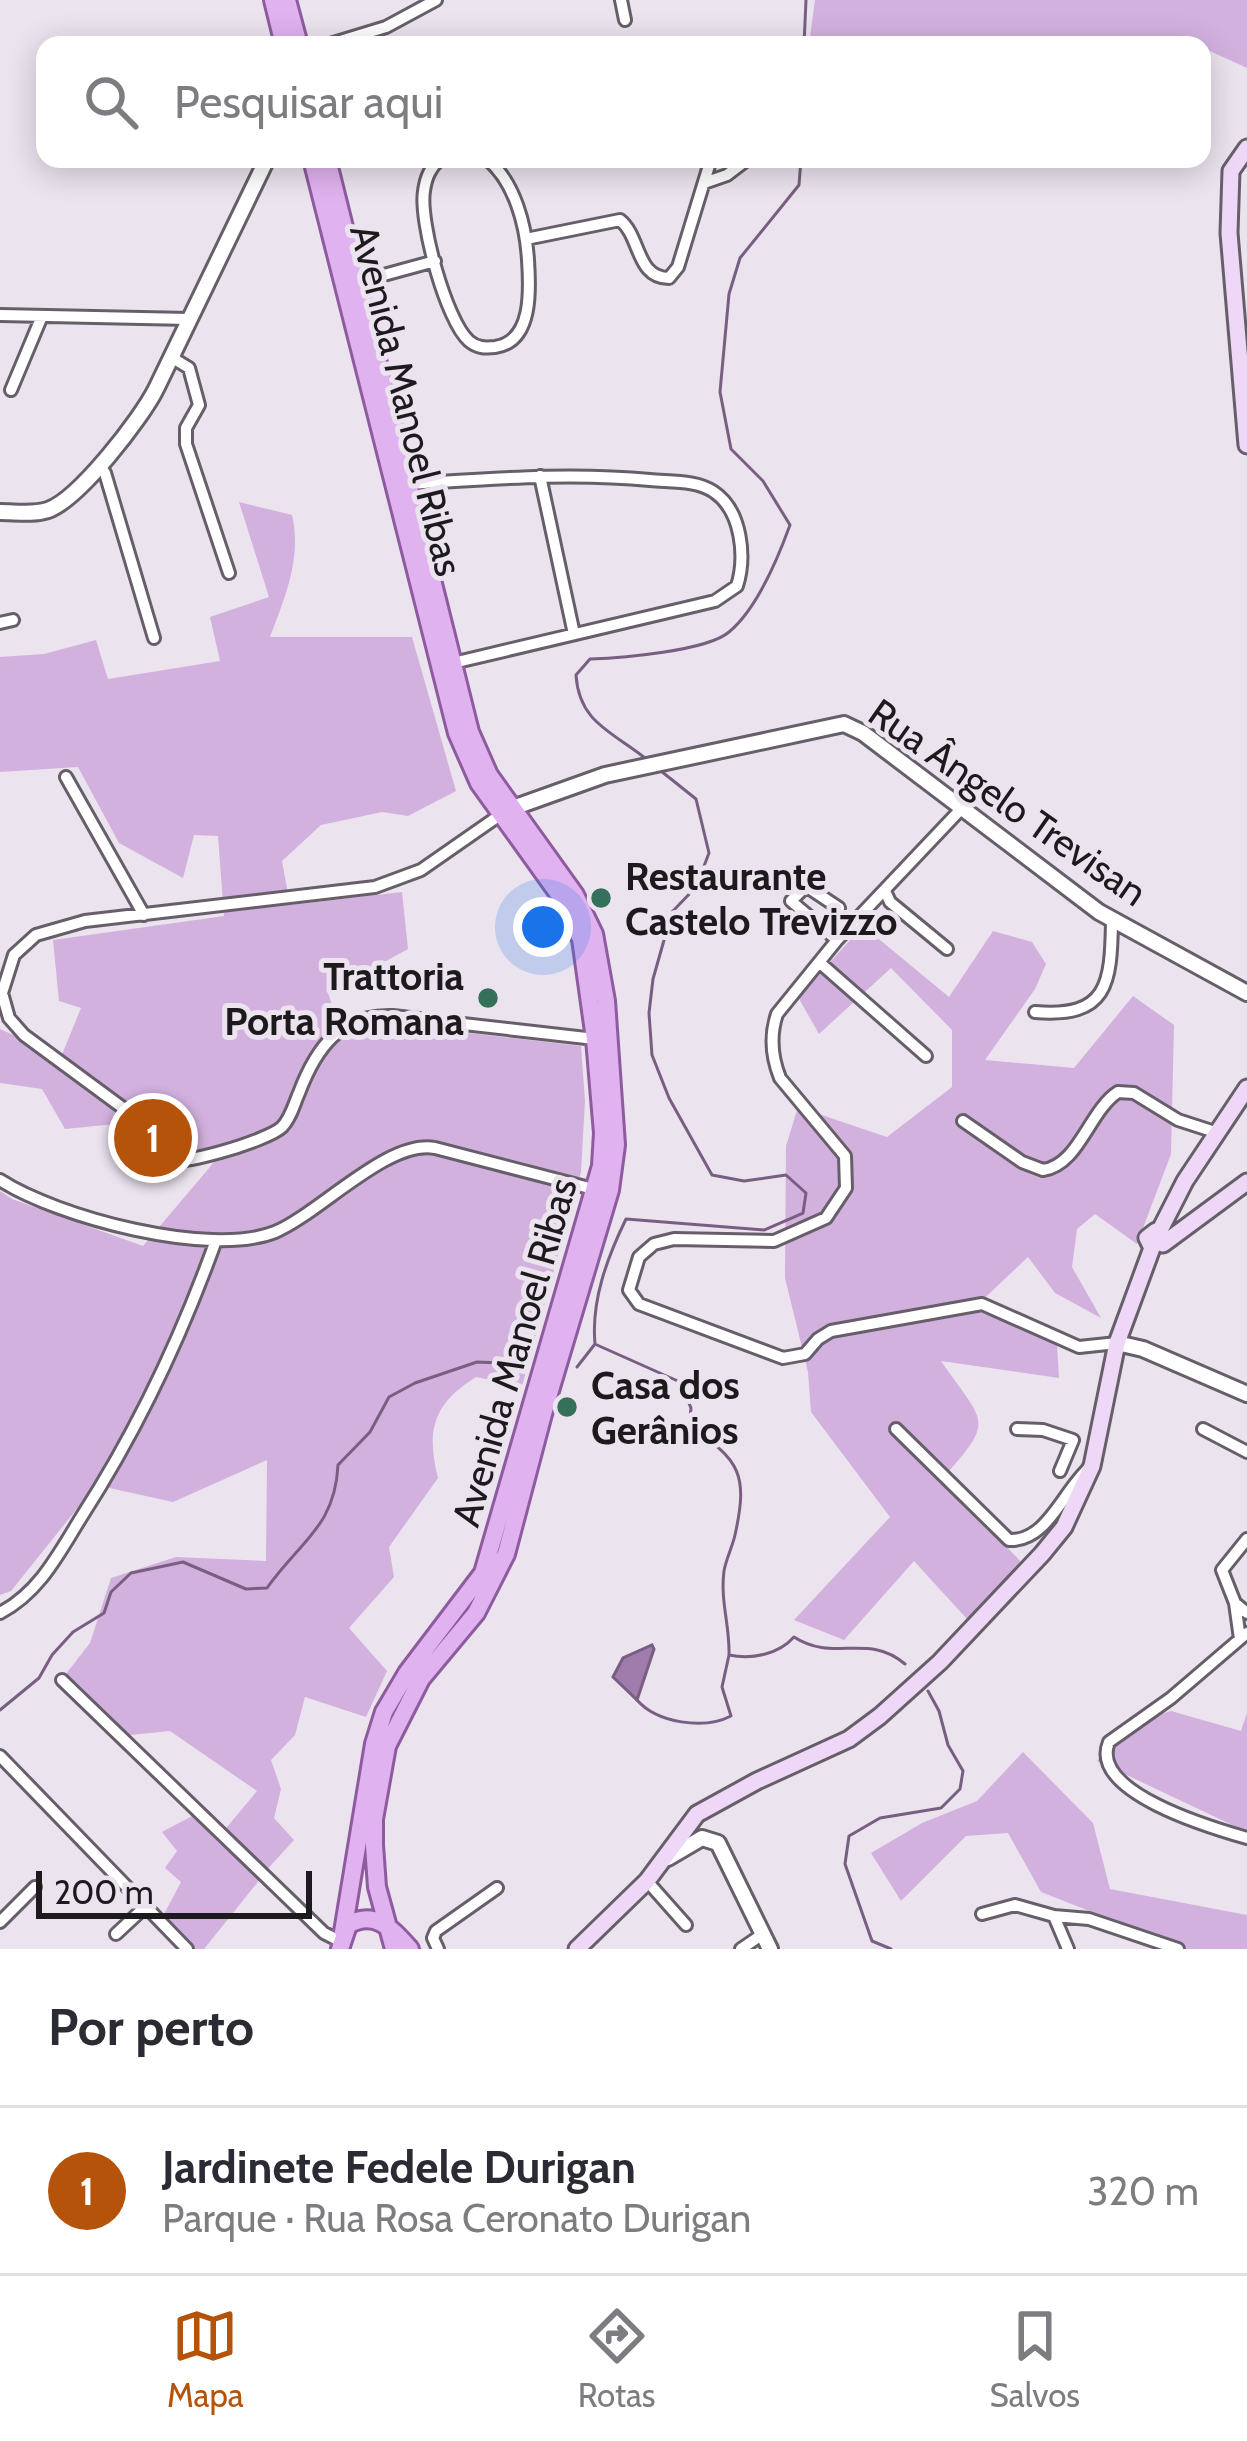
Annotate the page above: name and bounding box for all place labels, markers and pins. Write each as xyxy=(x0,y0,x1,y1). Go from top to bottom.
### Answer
place label: Restaurante Castelo Trevizzo xyxy=(625,852,898,945)
marker: Restaurante Castelo Trevizzo xyxy=(588,885,614,911)
place label: Trattoria Porta Romana xyxy=(224,952,464,1045)
marker: Trattoria Porta Romana xyxy=(475,985,501,1011)
pin: 1 xyxy=(114,1093,192,1183)
place label: Casa dos Gerânios xyxy=(591,1361,740,1454)
marker: Casa dos Gerânios xyxy=(554,1394,580,1420)

